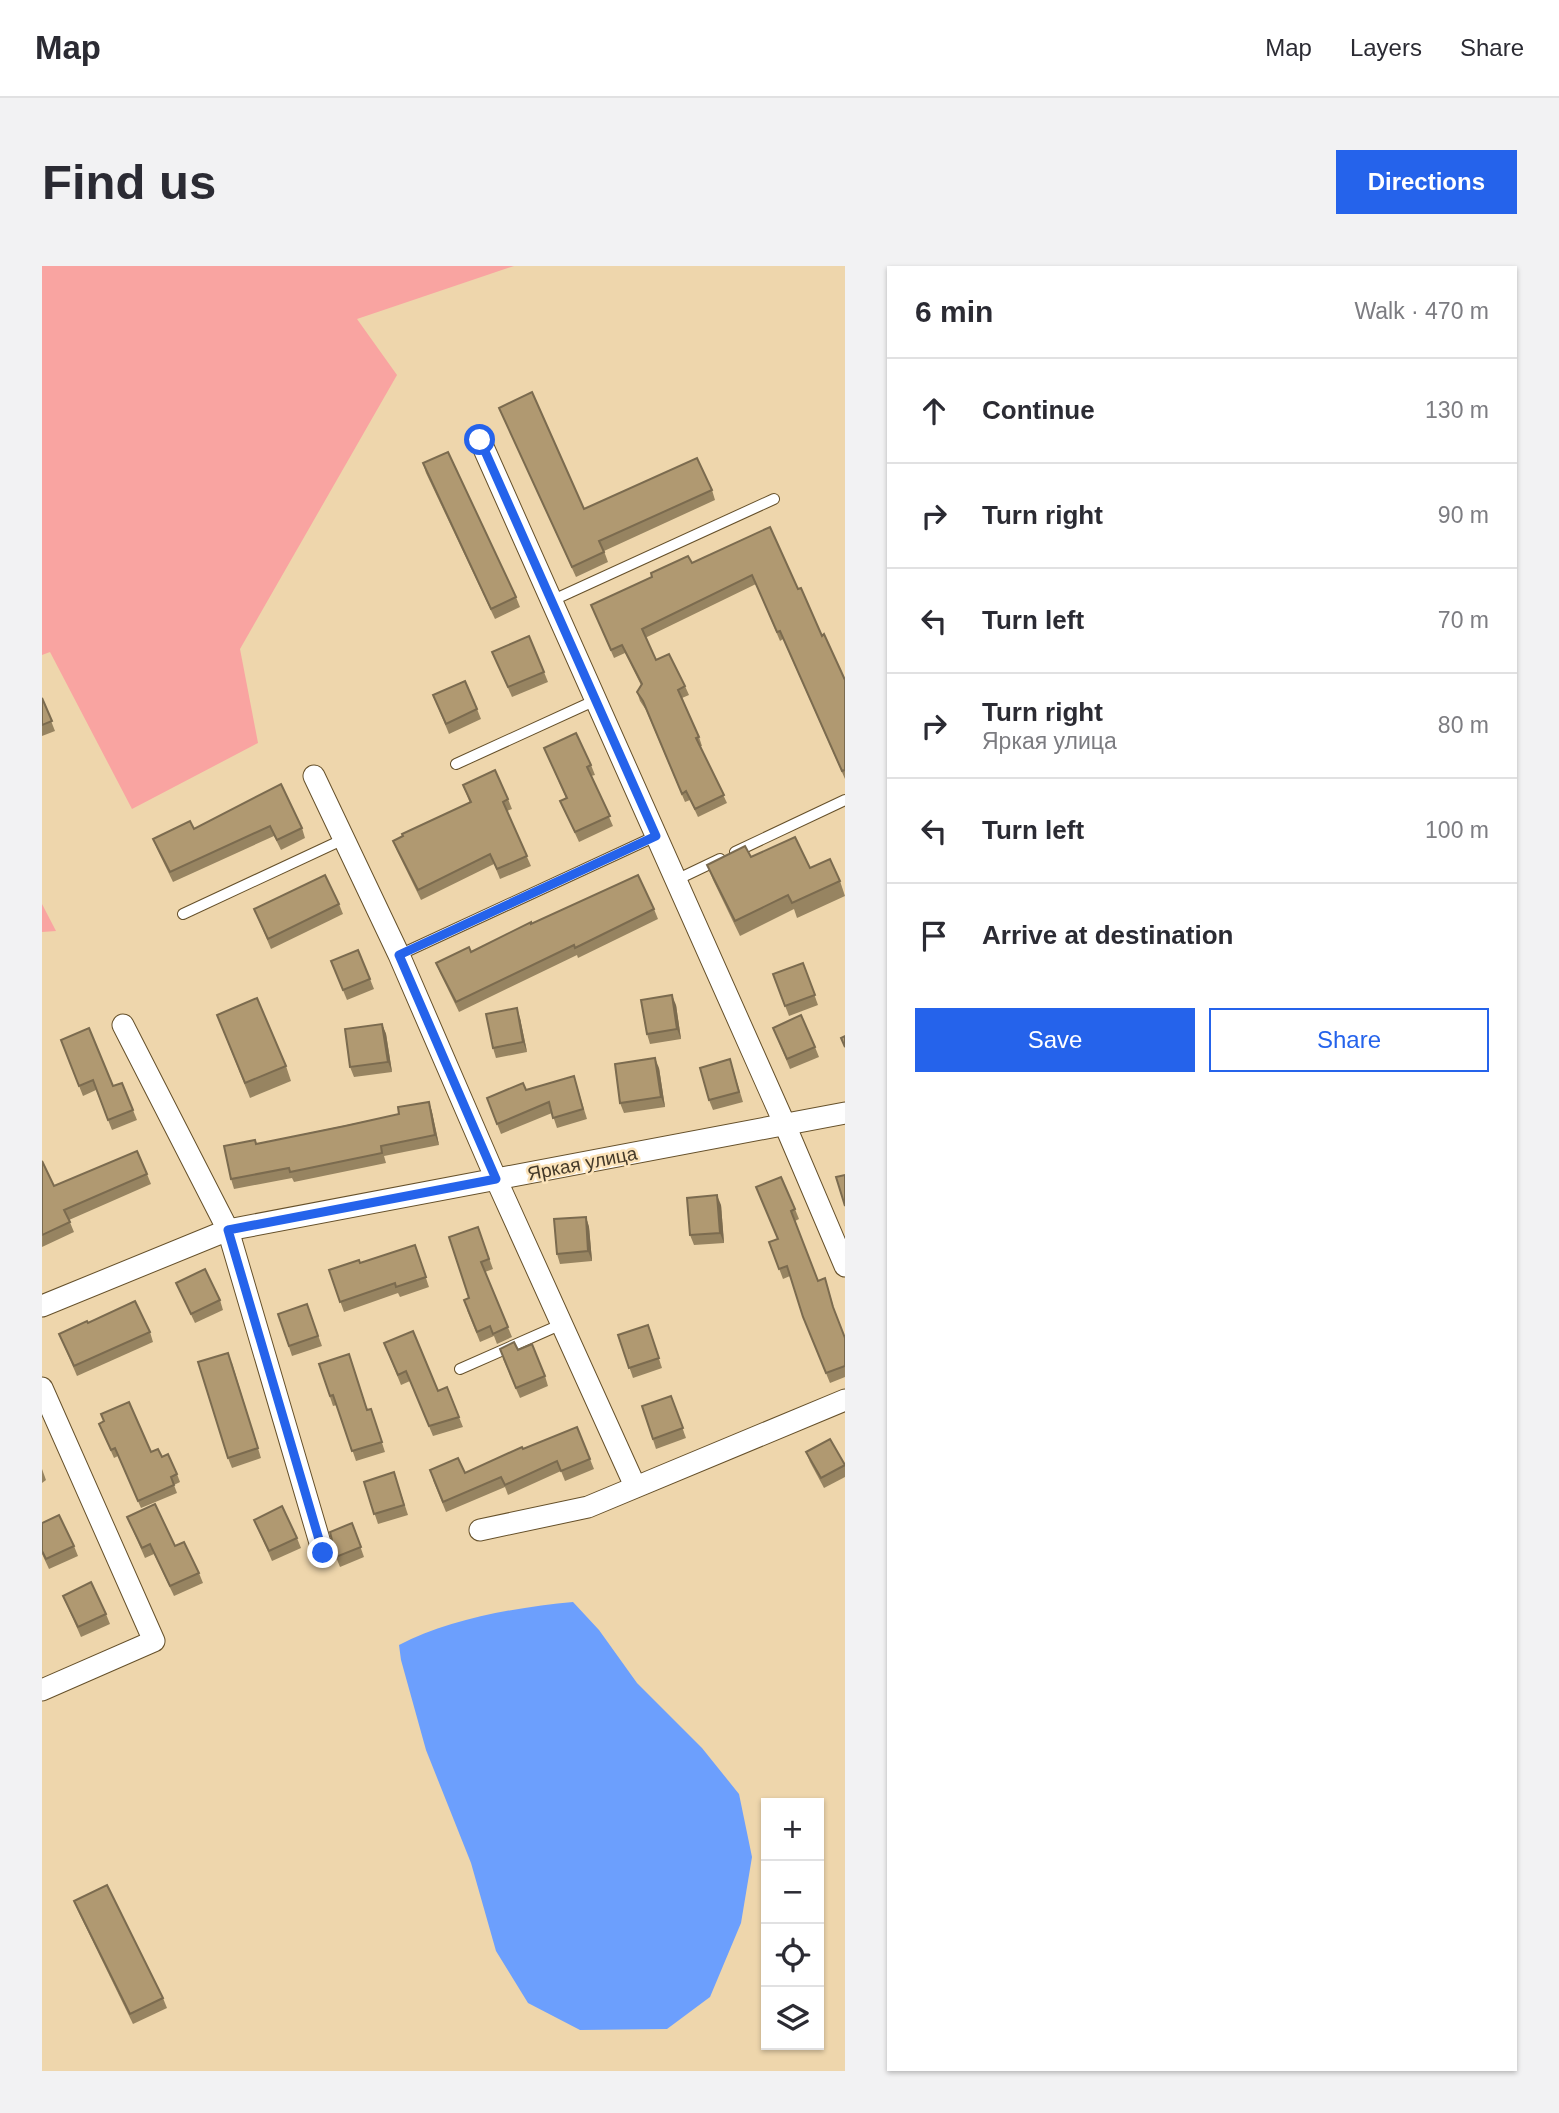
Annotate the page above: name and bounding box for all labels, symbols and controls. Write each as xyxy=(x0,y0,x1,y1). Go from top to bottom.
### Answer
text: Map xyxy=(35,29,101,66)
text: Map xyxy=(1265,34,1312,61)
text: Layers xyxy=(1350,34,1422,61)
text: Share xyxy=(1460,34,1524,61)
button: Directions xyxy=(1336,150,1517,214)
text: Find us xyxy=(42,155,216,209)
text: 6 min xyxy=(915,295,993,328)
text: Walk · 470 m xyxy=(1354,298,1489,324)
icon: ahead xyxy=(915,392,953,430)
text: Continue xyxy=(982,395,1095,425)
text: 130 m xyxy=(1425,397,1489,423)
route start xyxy=(464,424,495,455)
icon: right xyxy=(915,497,953,535)
text: Turn right xyxy=(982,500,1103,530)
text: 90 m xyxy=(1438,502,1489,528)
icon: left xyxy=(915,602,953,640)
text: Turn left xyxy=(982,605,1084,635)
text: 70 m xyxy=(1438,607,1489,633)
text: Turn right xyxy=(982,697,1103,727)
icon: right xyxy=(915,707,953,745)
text: 80 m xyxy=(1438,712,1489,738)
text: Яркая улица xyxy=(982,728,1117,754)
icon: left xyxy=(915,812,953,850)
text: Turn left xyxy=(982,815,1084,845)
text: 100 m xyxy=(1425,817,1489,843)
icon: arrive xyxy=(915,917,953,955)
text: Arrive at destination xyxy=(982,920,1233,950)
button: Save xyxy=(915,1008,1195,1072)
button: Share xyxy=(1209,1008,1489,1072)
street label: Яркая улица xyxy=(525,1142,639,1184)
route end xyxy=(307,1537,338,1568)
map controls xyxy=(761,1798,824,2050)
button: + xyxy=(761,1798,824,1861)
button: − xyxy=(761,1861,824,1924)
button: locate xyxy=(761,1924,824,1987)
button: layers xyxy=(761,1987,824,2050)

